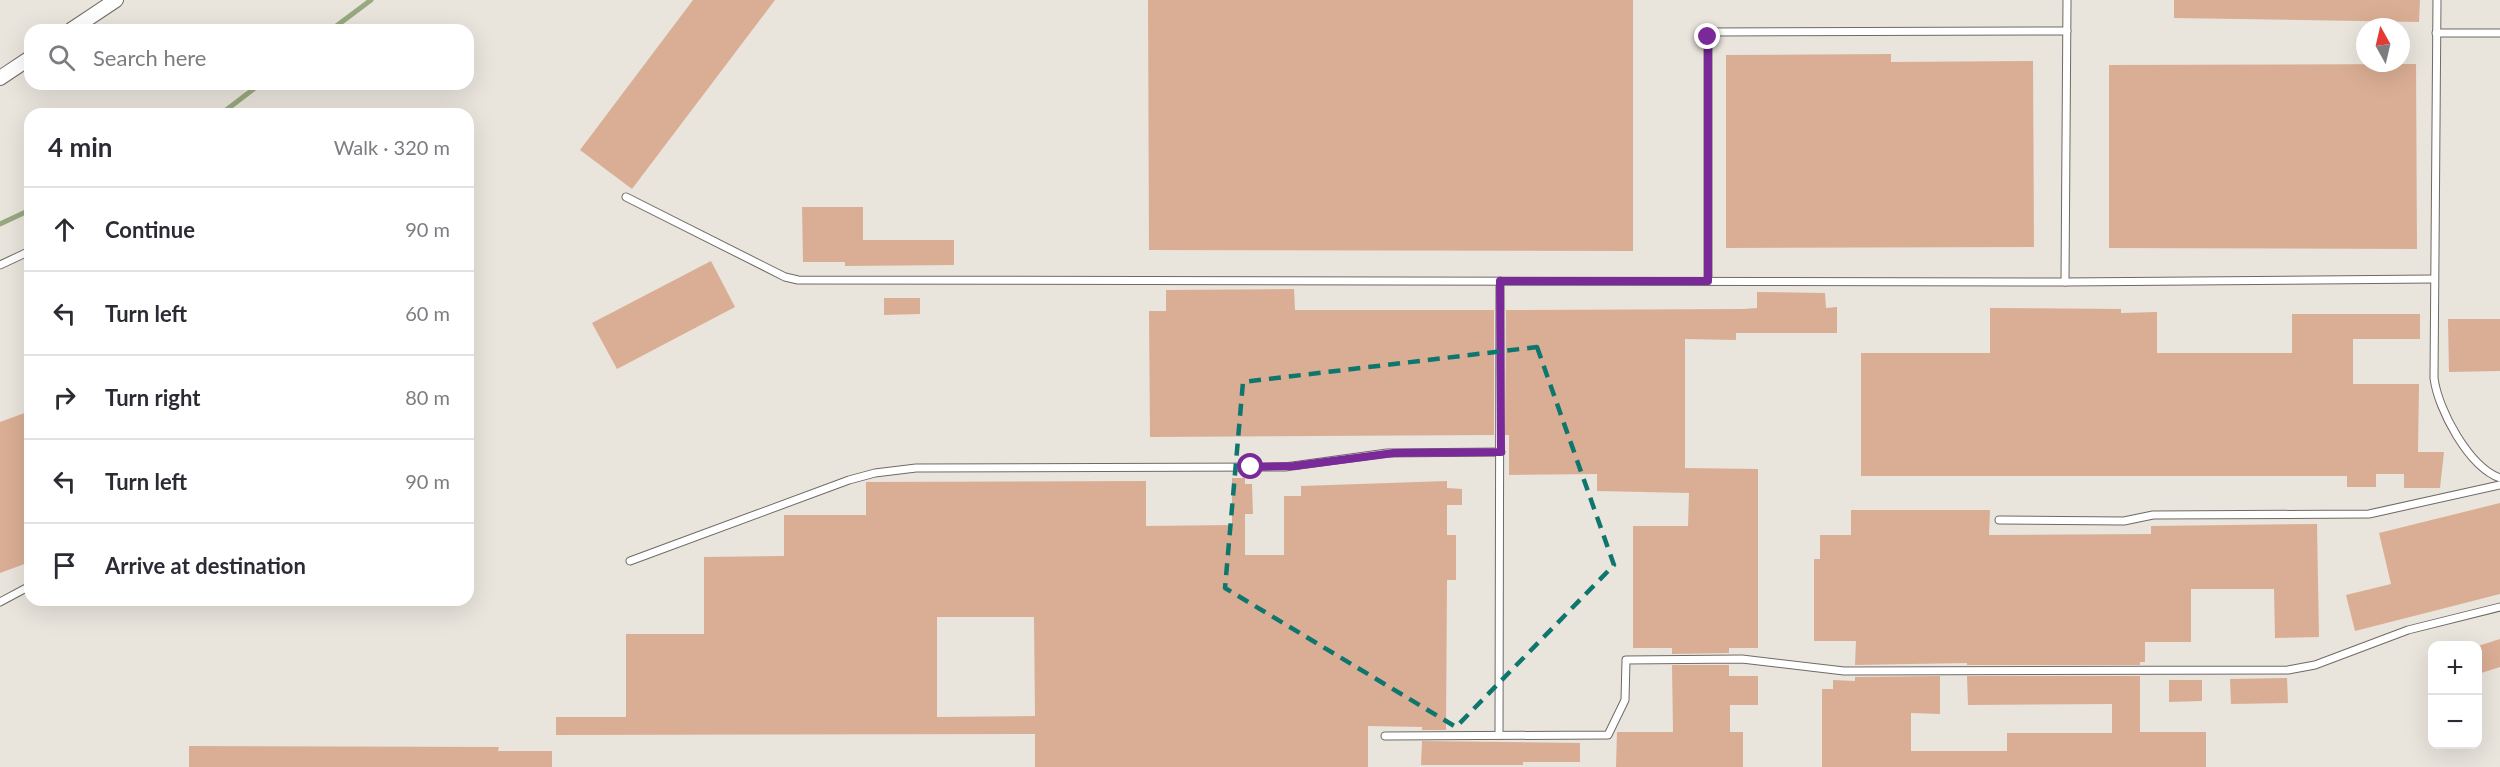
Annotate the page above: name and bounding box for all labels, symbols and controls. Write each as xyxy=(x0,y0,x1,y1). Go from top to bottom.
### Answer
north arrow xyxy=(2356,18,2410,72)
route end xyxy=(1694,23,1720,49)
search box xyxy=(24,24,474,90)
icon: search xyxy=(45,41,78,74)
text: Search here xyxy=(93,44,206,71)
text: 4 min xyxy=(48,131,112,163)
text: Walk · 320 m xyxy=(334,135,450,159)
icon: ahead xyxy=(48,213,81,246)
text: Continue xyxy=(105,216,195,243)
text: 90 m xyxy=(405,217,450,241)
icon: left xyxy=(48,297,81,330)
text: Turn left xyxy=(105,300,187,327)
text: 60 m xyxy=(405,301,450,325)
icon: right xyxy=(48,381,81,414)
text: Turn right xyxy=(105,384,200,411)
text: 80 m xyxy=(405,385,450,409)
route start xyxy=(1237,453,1263,479)
icon: left xyxy=(48,465,81,498)
text: Turn left xyxy=(105,468,187,495)
text: 90 m xyxy=(405,469,450,493)
icon: arrive xyxy=(48,549,81,582)
text: Arrive at destination xyxy=(105,552,306,579)
map controls xyxy=(2428,641,2482,749)
button: + xyxy=(2428,641,2482,695)
button: − xyxy=(2428,695,2482,749)

